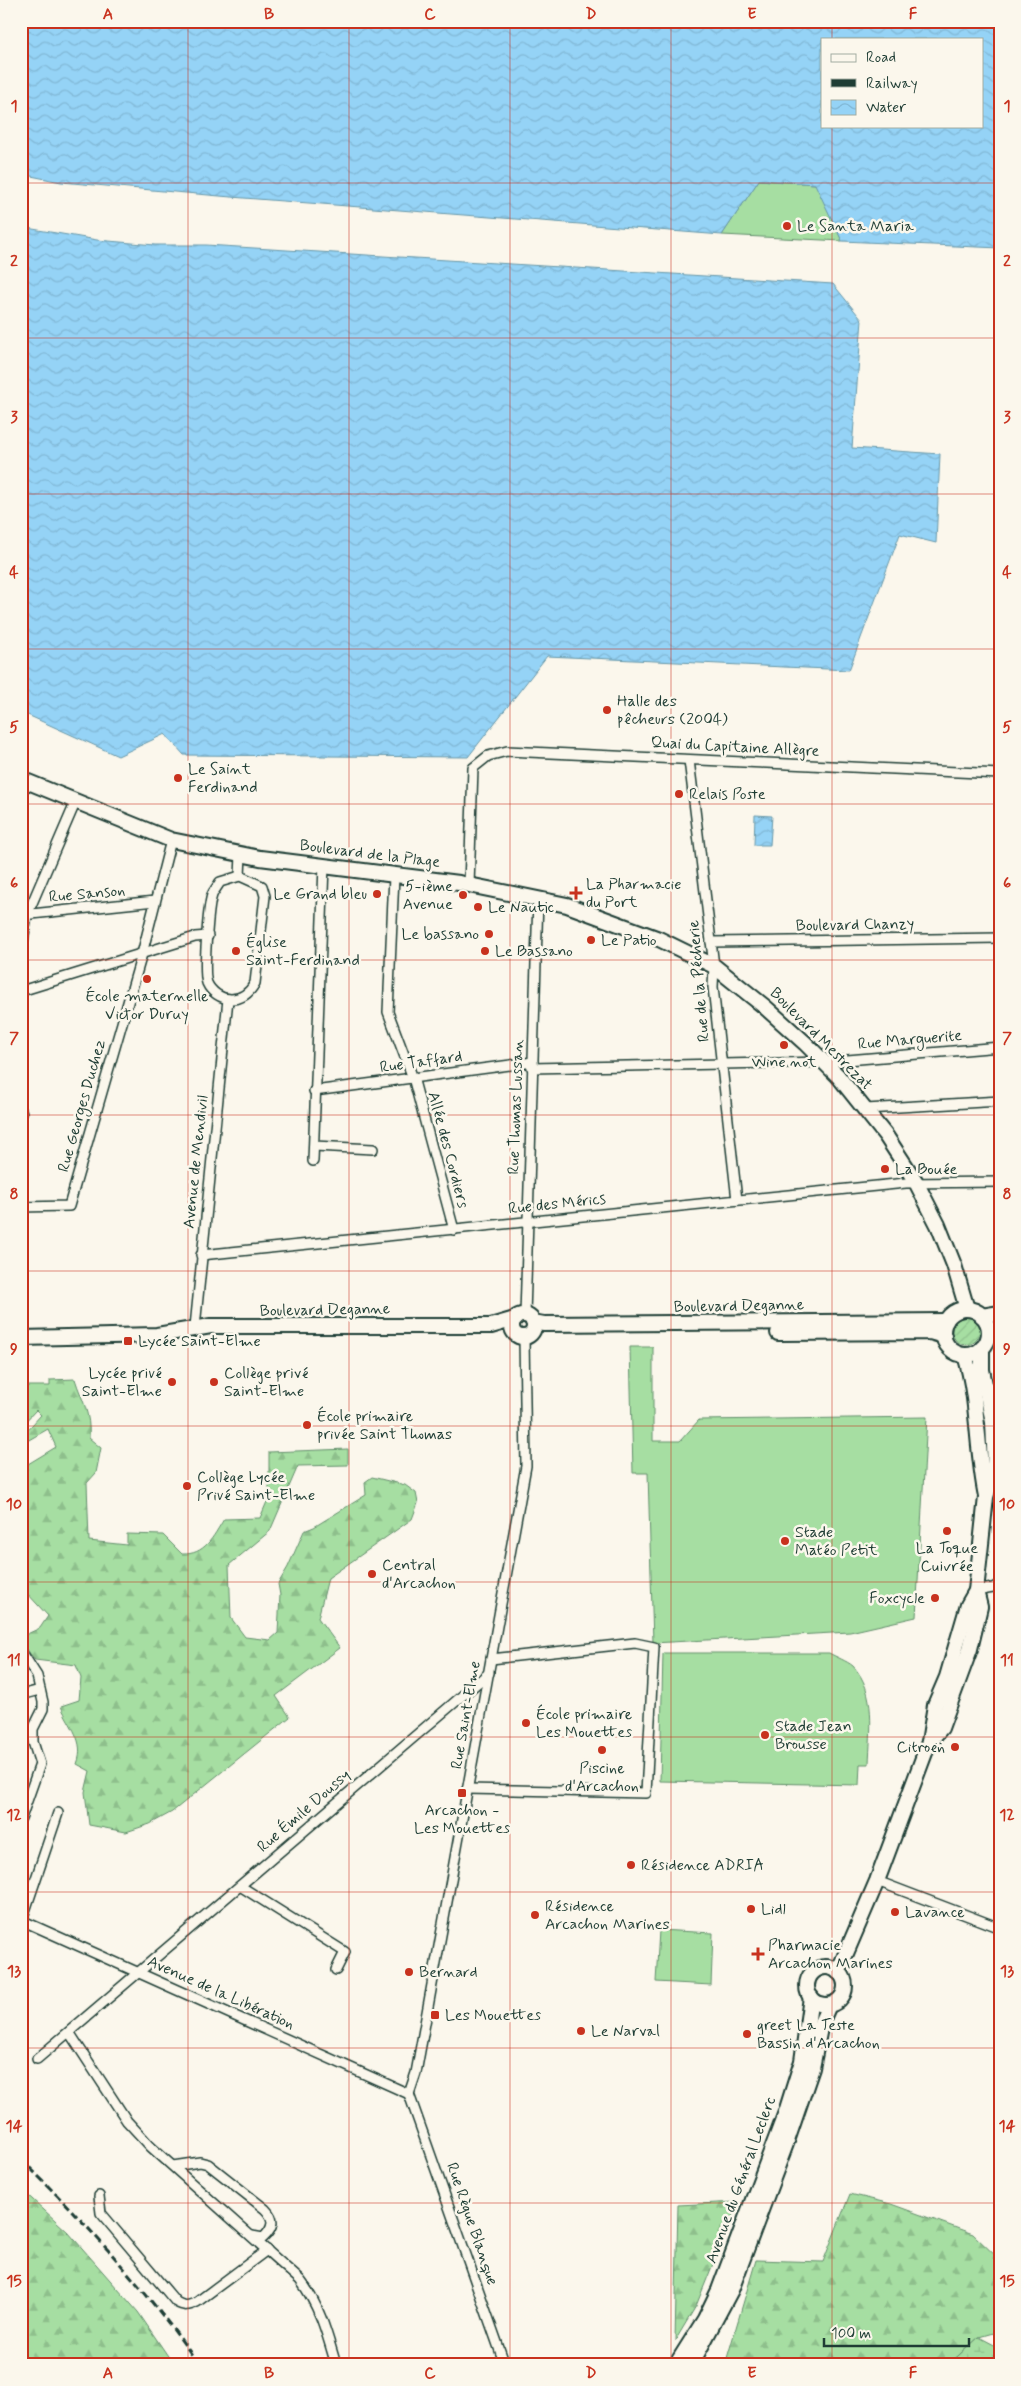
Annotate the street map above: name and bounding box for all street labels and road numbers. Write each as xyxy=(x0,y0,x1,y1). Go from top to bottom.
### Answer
street label: Quai du Capitaine Allègre xyxy=(650,732,820,762)
street label: Boulevard de la Plage xyxy=(299,835,442,873)
street label: Rue Sanson xyxy=(48,880,126,908)
street label: Boulevard Chanzy xyxy=(796,913,914,937)
street label: Rue de la Pécherie xyxy=(683,919,715,1043)
street label: Boulevard Mestrezat xyxy=(765,983,877,1095)
street label: Rue Marguerite xyxy=(857,1025,963,1056)
street label: Rue Georges Duchez xyxy=(53,1037,112,1175)
street label: Rue Thomas Lussan xyxy=(503,1038,529,1175)
street label: Rue Taffard xyxy=(378,1046,464,1078)
street label: Allée des Cordiers xyxy=(422,1089,474,1211)
street label: Avenue de Mendivil xyxy=(179,1094,213,1230)
street label: Rue des Mérics xyxy=(507,1188,607,1220)
street label: Boulevard Deganne xyxy=(674,1294,805,1318)
street label: Boulevard Deganne xyxy=(260,1298,391,1322)
street label: Rue Saint-Elme xyxy=(446,1659,486,1771)
street label: Rue Émile Doussy xyxy=(253,1765,355,1857)
street label: Avenue de la Libération xyxy=(144,1951,298,2035)
street label: Avenue du Général Leclerc xyxy=(701,2093,781,2266)
street label: Rue Règue Blanque xyxy=(441,2160,503,2288)

